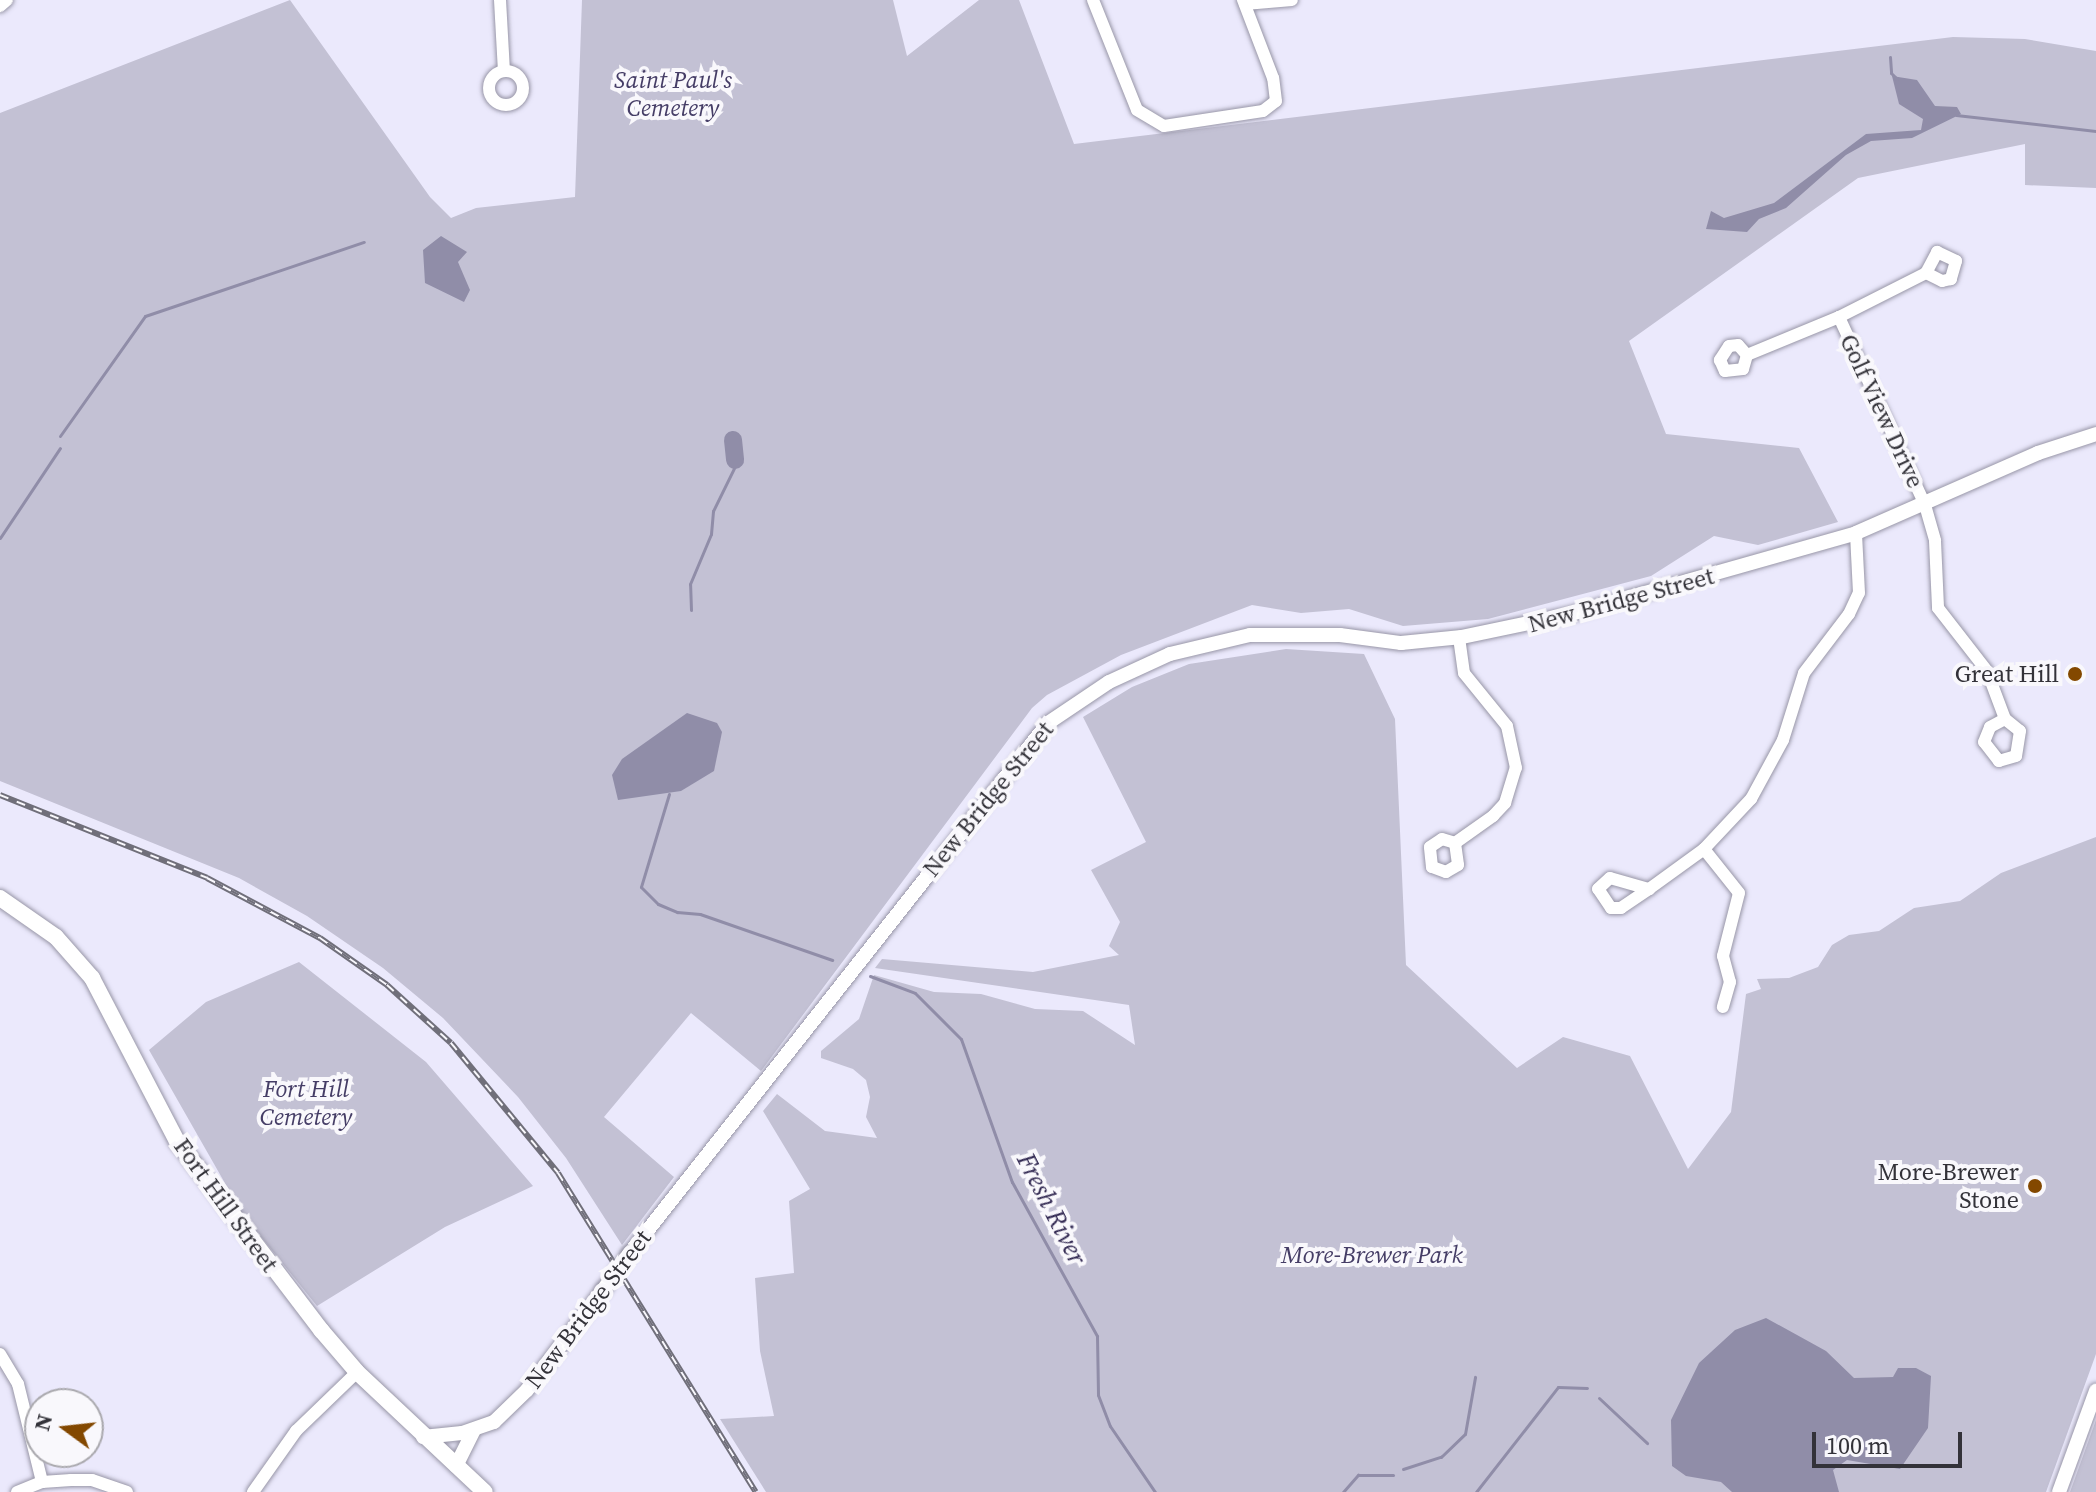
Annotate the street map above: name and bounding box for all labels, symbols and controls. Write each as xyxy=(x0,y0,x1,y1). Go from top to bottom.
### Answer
park label: Saint Paul's Cemetery xyxy=(614,66,732,122)
street label: Golf View Drive xyxy=(1834,329,1930,493)
street label: New Bridge Street xyxy=(1525,561,1717,639)
place label: Great Hill xyxy=(1955,660,2059,688)
marker: Great Hill xyxy=(2066,665,2084,683)
street label: New Bridge Street xyxy=(917,716,1059,882)
park label: Fort Hill Cemetery xyxy=(260,1075,352,1131)
street label: Fort Hill Street xyxy=(168,1133,284,1277)
water label: Fresh River xyxy=(1010,1148,1092,1270)
place label: More-Brewer Stone xyxy=(1878,1158,2019,1214)
marker: More-Brewer Stone xyxy=(2026,1177,2044,1195)
street label: New Bridge Street xyxy=(519,1224,657,1394)
park label: More-Brewer Park xyxy=(1281,1241,1463,1269)
north arrow xyxy=(24,1388,104,1468)
text: N xyxy=(26,1411,59,1434)
scale bar xyxy=(1816,1416,1966,1466)
text: 100 m xyxy=(1826,1429,1889,1462)

